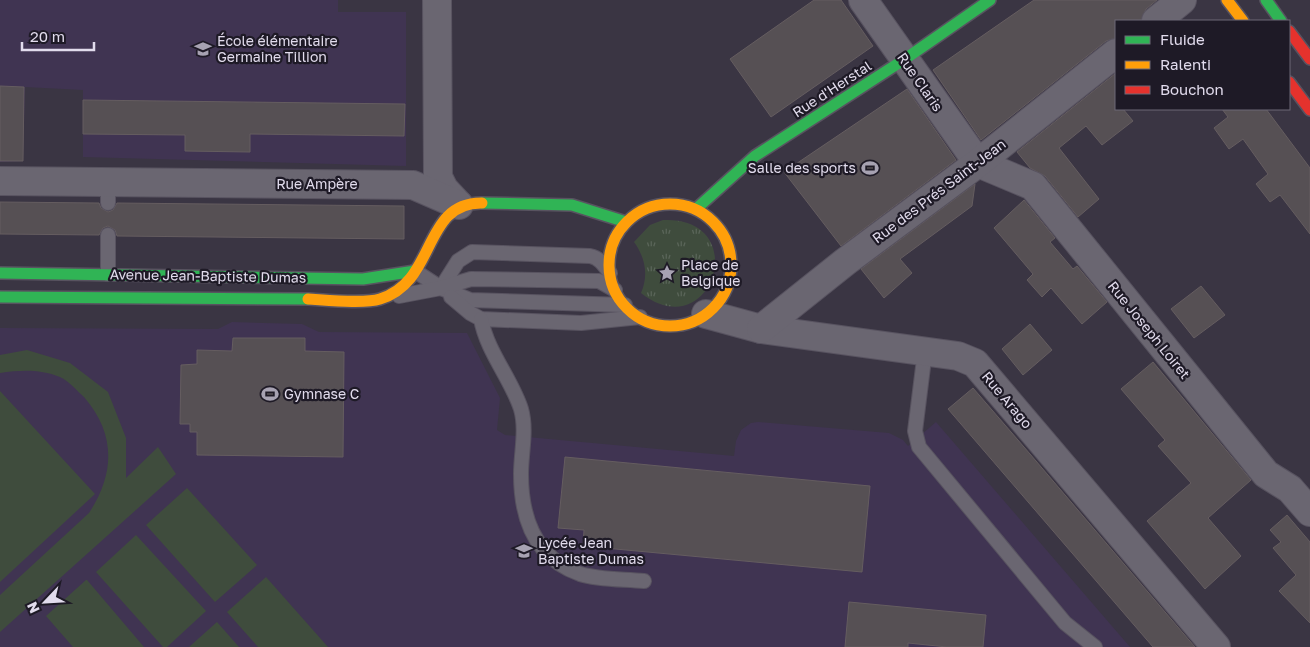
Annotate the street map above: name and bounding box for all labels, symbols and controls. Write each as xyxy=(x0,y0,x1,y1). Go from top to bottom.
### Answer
scale bar xyxy=(22,20,95,52)
legend xyxy=(1115,20,1290,110)
text: 20 m xyxy=(30,27,65,45)
text: Fluide xyxy=(1160,30,1205,48)
place label: École élémentaire Germaine Tillion xyxy=(217,32,338,65)
school or university icon: École élémentaire Germaine Tillion xyxy=(193,39,213,59)
street label: Rue Claris xyxy=(894,49,947,114)
text: Ralenti xyxy=(1160,55,1211,73)
street label: Rue d'Herstal xyxy=(789,57,874,120)
text: Bouchon xyxy=(1160,80,1224,98)
street label: Rue des Prés Saint-Jean xyxy=(869,135,1009,246)
sports icon: Salle des sports xyxy=(860,158,880,178)
place label: Salle des sports xyxy=(748,159,856,176)
street label: Rue Ampère xyxy=(276,175,358,192)
place label: Place de Belgique xyxy=(681,256,740,289)
place icon: Place de Belgique xyxy=(657,263,677,283)
street label: Avenue Jean-Baptiste Dumas xyxy=(110,265,306,286)
street label: Rue Joseph Loiret xyxy=(1105,277,1194,382)
street label: Rue Arago xyxy=(979,368,1036,432)
sports icon: Gymnase C xyxy=(260,384,280,404)
place label: Gymnase C xyxy=(284,385,359,402)
place label: Lycée Jean Baptiste Dumas xyxy=(538,534,644,567)
school or university icon: Lycée Jean Baptiste Dumas xyxy=(514,541,534,561)
north arrow xyxy=(20,577,70,627)
text: N xyxy=(23,599,43,616)

